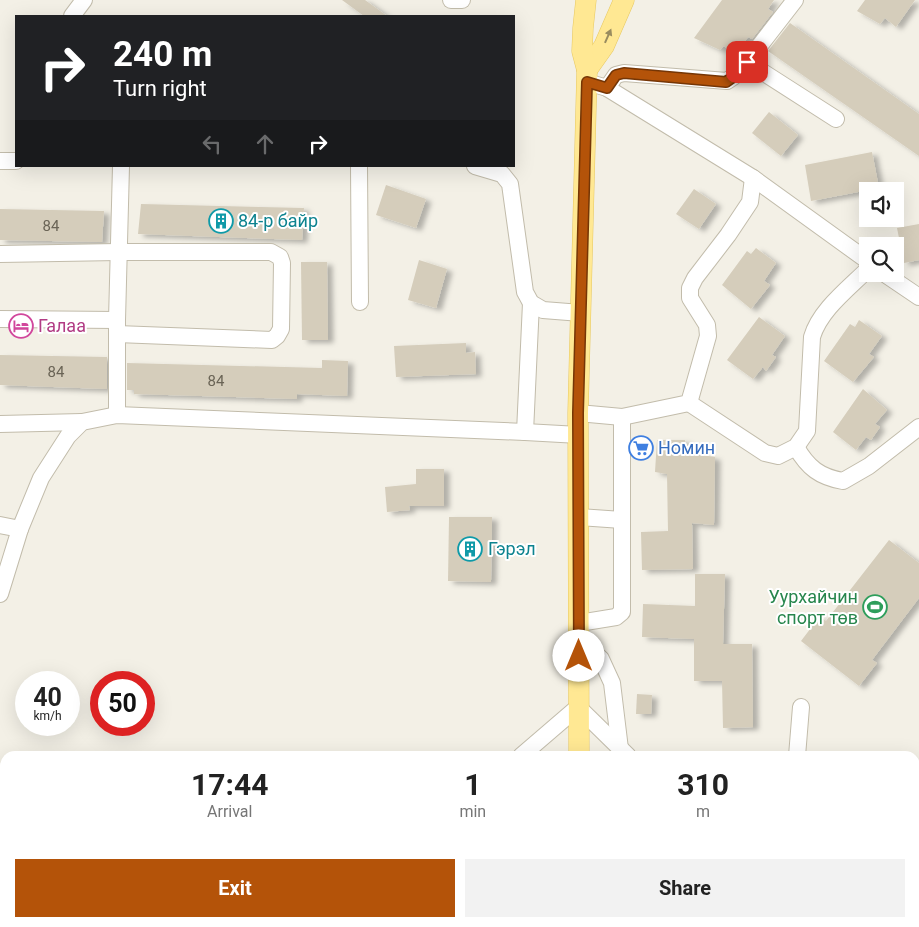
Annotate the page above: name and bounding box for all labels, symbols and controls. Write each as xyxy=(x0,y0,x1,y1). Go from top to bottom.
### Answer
one-way arrow xyxy=(605,29,613,43)
text: 240 m xyxy=(113,34,212,75)
icon: right xyxy=(30,35,95,100)
pin xyxy=(726,41,768,83)
icon: arrive xyxy=(733,48,761,76)
text: Turn right xyxy=(113,76,207,101)
icon: left xyxy=(198,130,226,158)
icon: ahead xyxy=(251,130,279,158)
icon: right xyxy=(304,130,332,158)
map controls xyxy=(859,182,904,282)
button: sound xyxy=(859,182,904,227)
building icon: 84-р байр xyxy=(208,208,234,234)
place label: 84-р байр xyxy=(238,210,318,231)
house number: 84 xyxy=(43,217,60,235)
button: search xyxy=(859,237,904,282)
hotel icon: Галаа xyxy=(8,313,34,339)
place label: Галаа xyxy=(38,315,86,336)
house number: 84 xyxy=(48,363,65,381)
house number: 84 xyxy=(208,372,225,390)
supermarket icon: Номин xyxy=(628,435,654,461)
place label: Номин xyxy=(658,437,715,458)
building icon: Гэрэл xyxy=(457,536,483,562)
place label: Гэрэл xyxy=(488,538,536,559)
place label: Уурхайчин спорт төв xyxy=(769,586,858,628)
sports icon: Уурхайчин спорт төв xyxy=(862,594,888,620)
position arrow xyxy=(552,629,604,681)
speed limit sign: 50 xyxy=(90,671,155,736)
text: 40 xyxy=(33,683,62,712)
text: km/h xyxy=(33,709,62,723)
text: 17:44 xyxy=(191,767,268,802)
text: 1 xyxy=(464,767,481,802)
text: 310 xyxy=(677,767,729,802)
text: Arrival xyxy=(207,802,252,821)
text: min xyxy=(459,802,486,821)
text: m xyxy=(696,802,710,821)
button: Exit xyxy=(15,859,455,917)
button: Share xyxy=(465,859,905,917)

